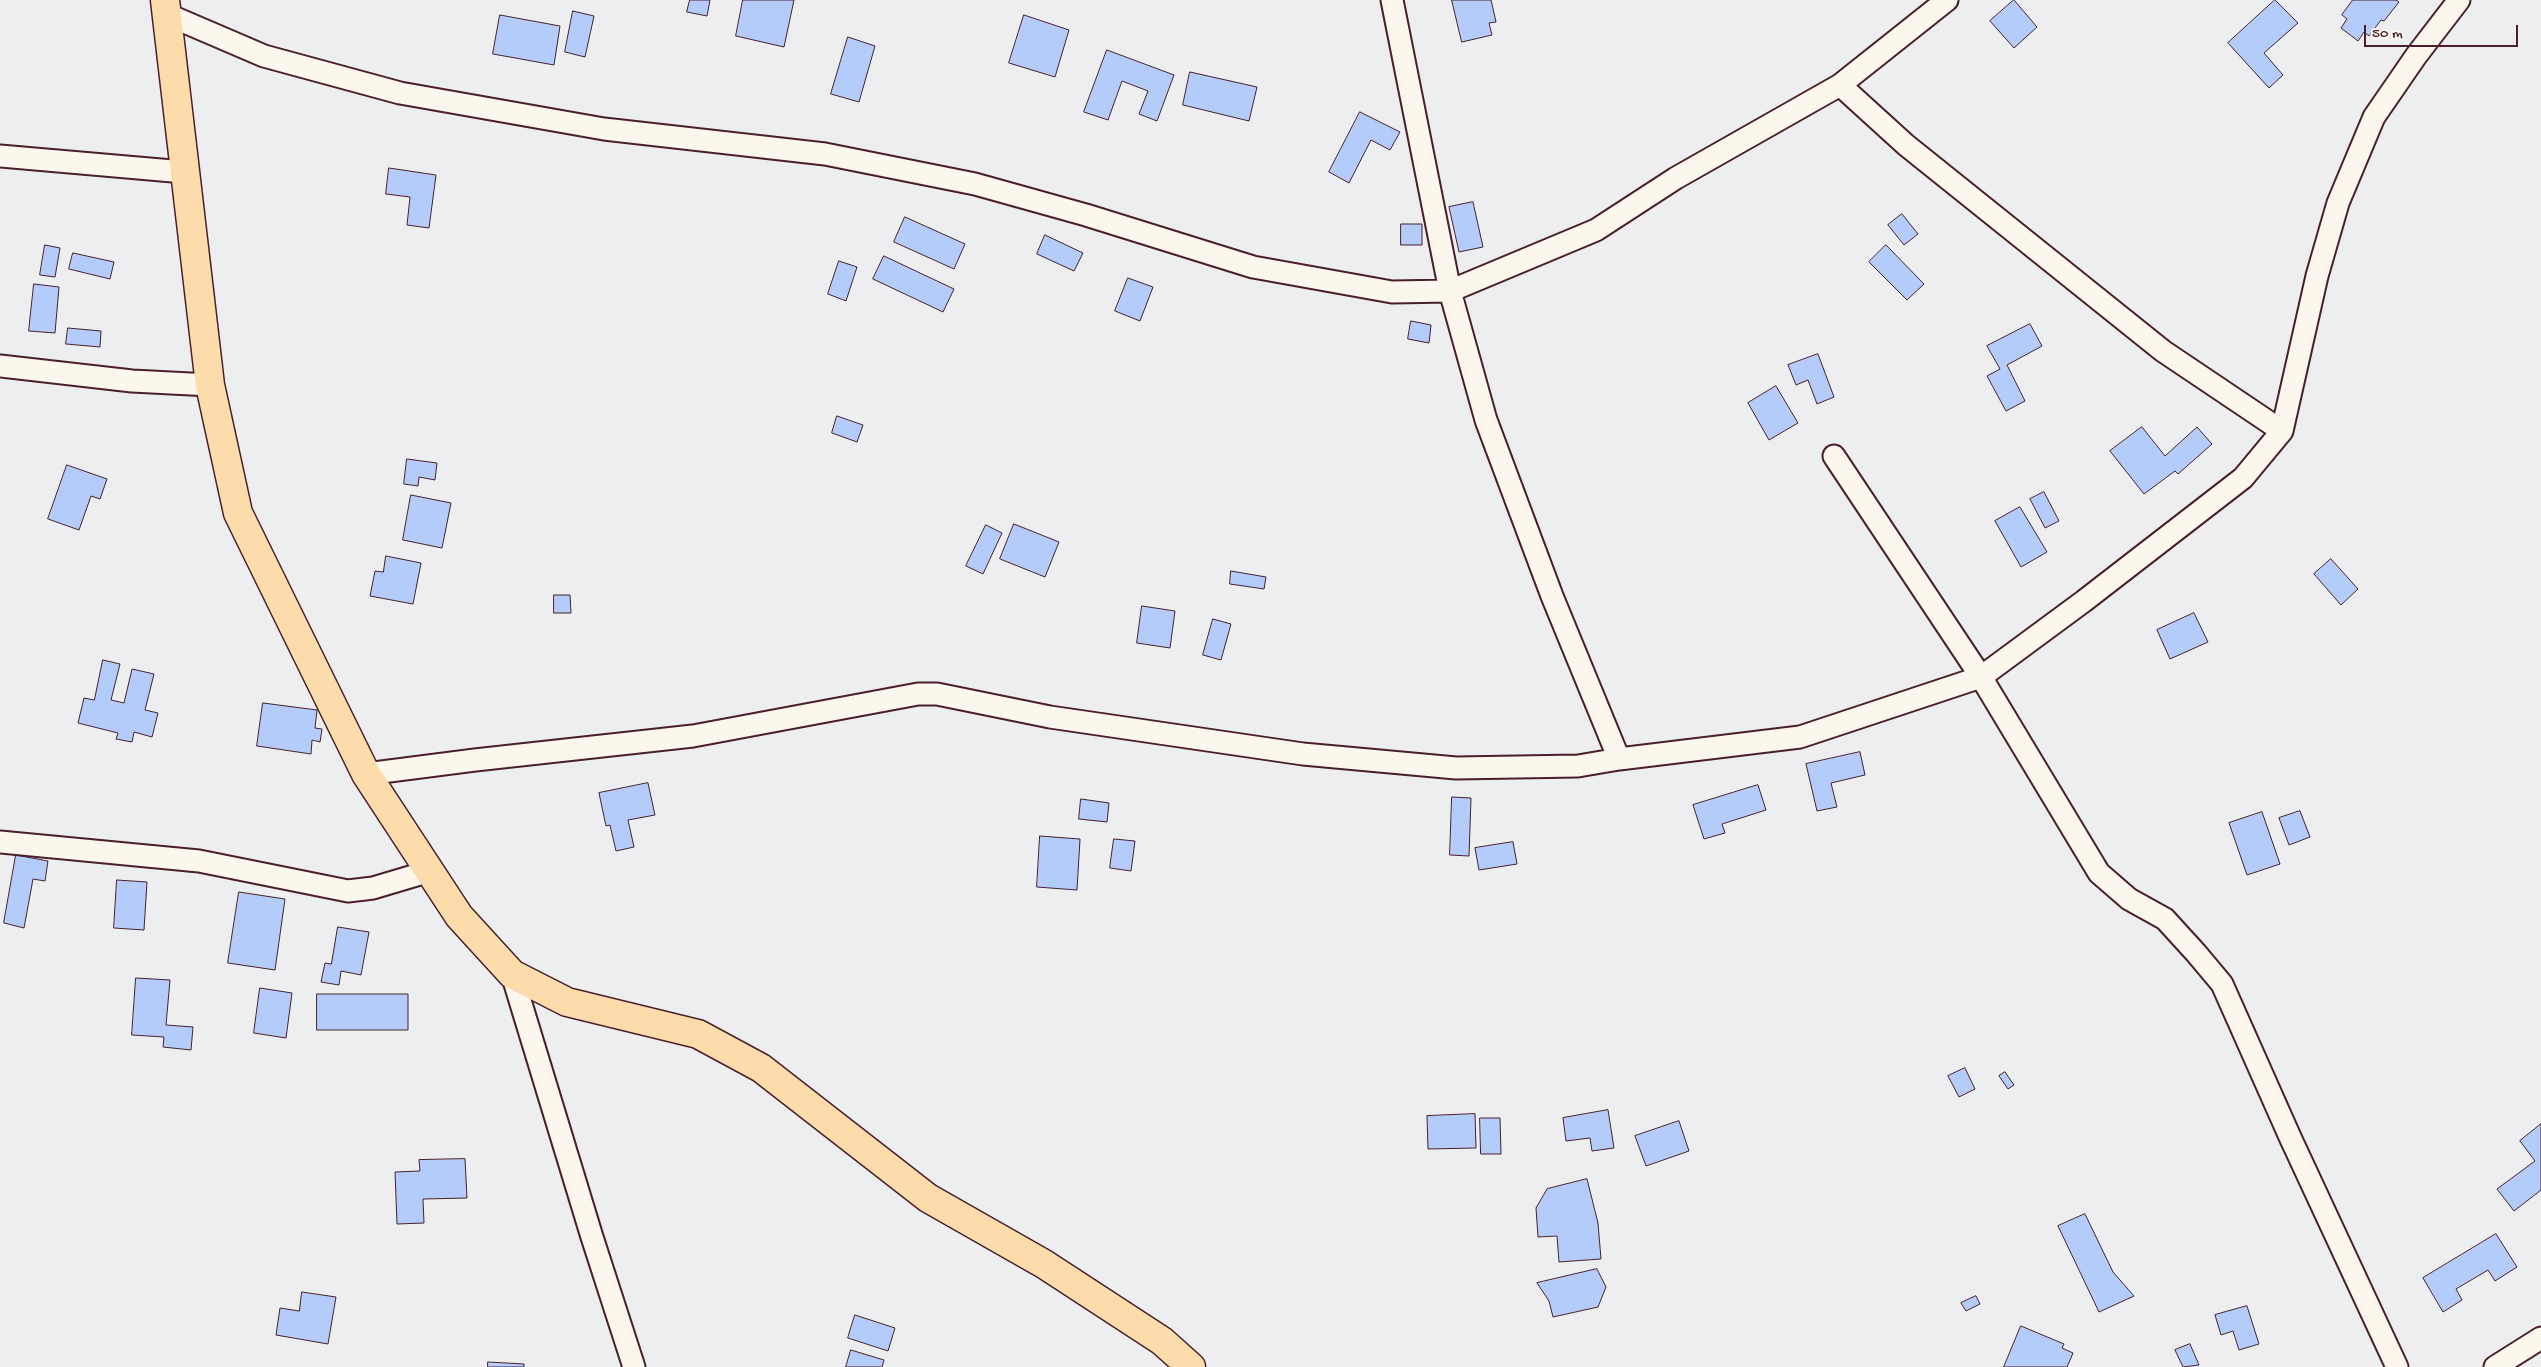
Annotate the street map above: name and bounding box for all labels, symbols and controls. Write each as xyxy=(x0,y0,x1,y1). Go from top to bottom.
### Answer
scale bar xyxy=(2366,15,2520,47)
text: 50 m xyxy=(2372,25,2403,43)

